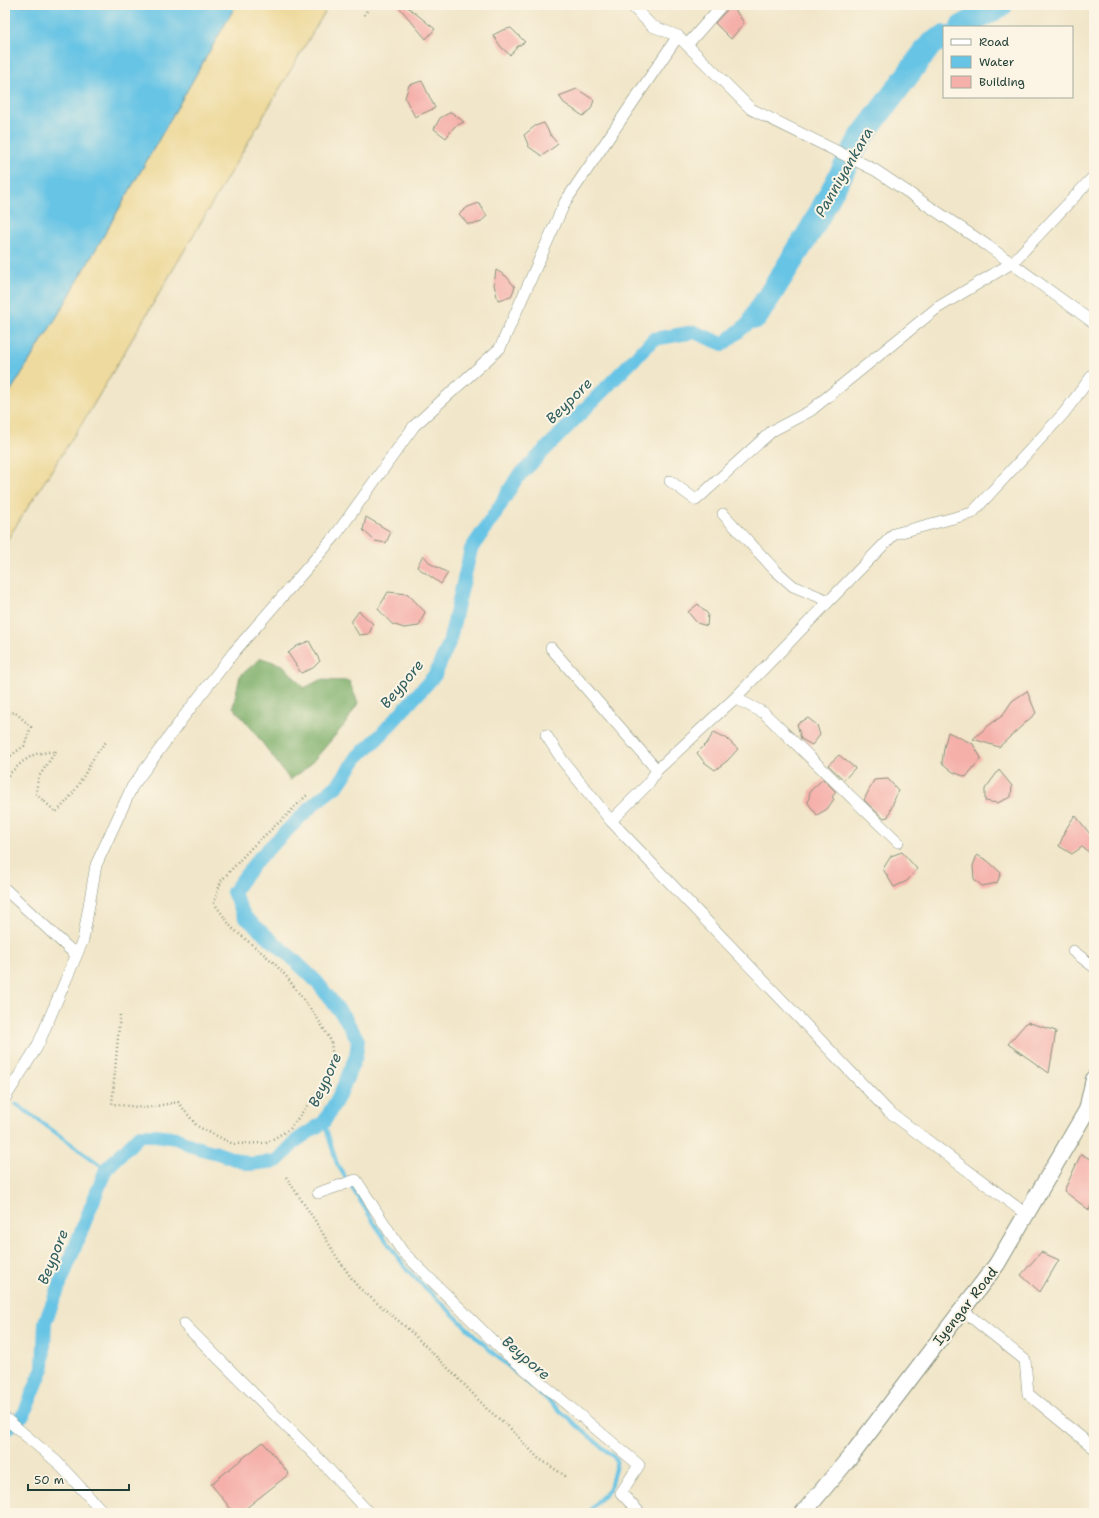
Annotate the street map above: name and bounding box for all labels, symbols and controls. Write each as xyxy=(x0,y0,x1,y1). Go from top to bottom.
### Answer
legend xyxy=(943,26,1073,98)
text: Road xyxy=(979,34,1010,50)
text: Water xyxy=(979,54,1015,70)
text: Building xyxy=(979,74,1025,90)
water label: Panniyankara xyxy=(810,124,878,220)
water label: Beypore xyxy=(541,373,597,429)
water label: Beypore xyxy=(376,655,428,713)
water label: Beypore xyxy=(304,1049,346,1111)
water label: Beypore xyxy=(33,1226,73,1288)
street label: Iyengar Road xyxy=(929,1263,1001,1349)
water label: Beypore xyxy=(497,1331,555,1385)
scale bar xyxy=(28,1466,129,1492)
text: 50 m xyxy=(34,1472,64,1488)

